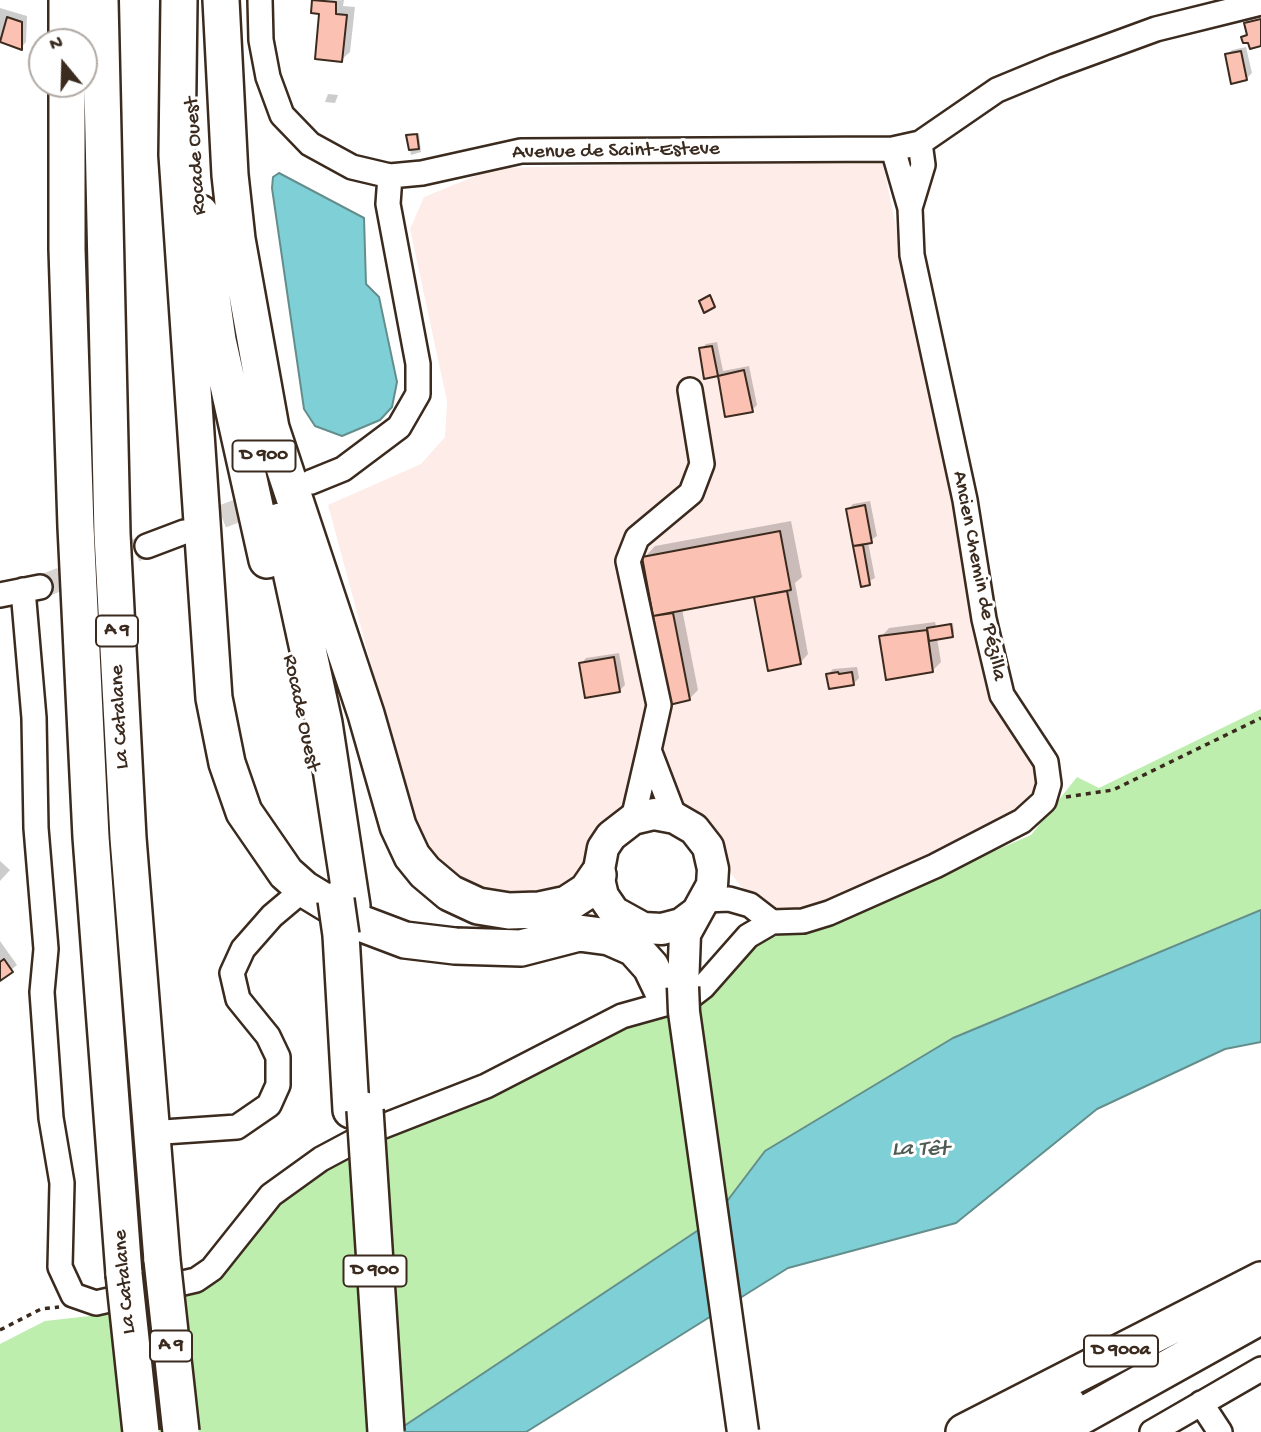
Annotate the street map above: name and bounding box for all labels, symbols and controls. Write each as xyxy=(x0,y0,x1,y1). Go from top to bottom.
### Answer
north arrow xyxy=(28,28,98,98)
text: N xyxy=(47,32,66,57)
street label: Rocade Ouest xyxy=(180,96,214,216)
street label: Avenue de Saint-Esteve xyxy=(512,138,720,166)
road number: D 900 xyxy=(232,440,296,471)
street label: Ancien Chemin de Pézilla xyxy=(945,469,1011,683)
road number: A 9 xyxy=(96,616,138,646)
street label: Rocade Ouest xyxy=(275,652,325,774)
street label: La Catalane xyxy=(106,664,136,770)
water label: La Têt xyxy=(892,1136,948,1164)
street label: La Catalane xyxy=(109,1229,143,1335)
road number: D 900 xyxy=(344,1256,406,1287)
road number: A 9 xyxy=(150,1330,192,1362)
road number: D 900a xyxy=(1084,1336,1158,1366)

